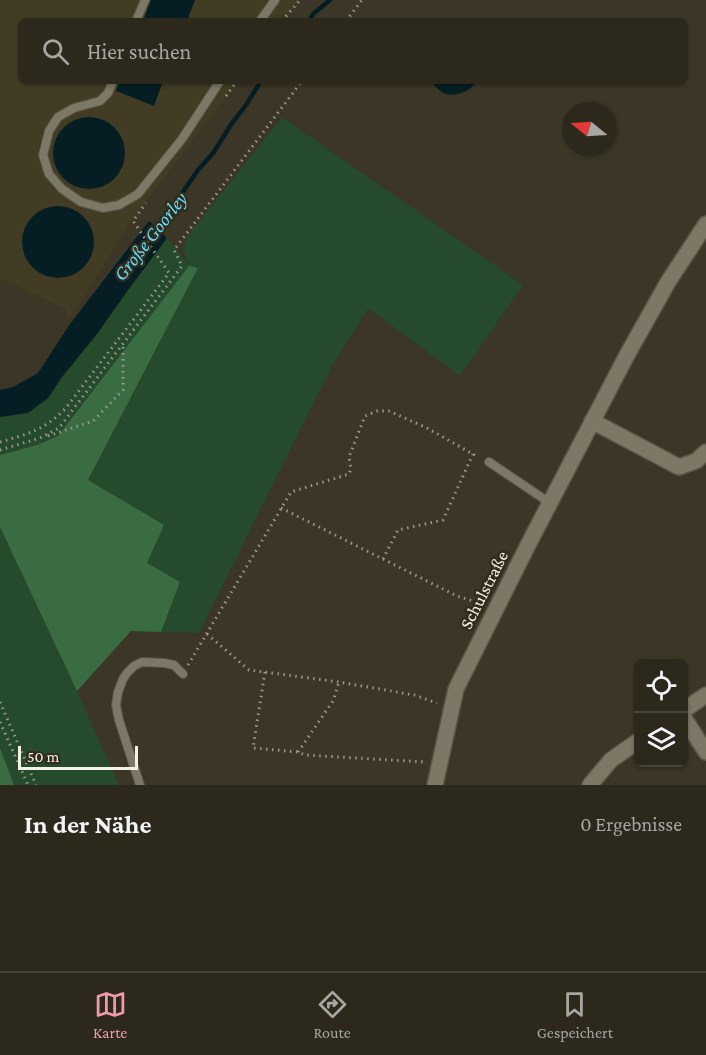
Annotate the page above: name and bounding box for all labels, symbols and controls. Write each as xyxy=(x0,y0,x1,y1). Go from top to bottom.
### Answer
search box xyxy=(18,18,688,84)
icon: search xyxy=(39,35,72,68)
text: Hier suchen xyxy=(87,39,191,64)
north arrow xyxy=(562,102,616,156)
water label: Große Goorley xyxy=(109,187,192,285)
street label: Schulstraße xyxy=(456,547,512,632)
map controls xyxy=(634,659,688,767)
button: locate xyxy=(634,659,688,713)
button: layers xyxy=(634,713,688,767)
scale bar xyxy=(18,743,138,770)
text: 50 m xyxy=(27,748,59,765)
text: In der Nähe xyxy=(24,810,152,839)
text: 0 Ergebnisse xyxy=(580,813,682,835)
tab: Karte xyxy=(93,988,127,1041)
tab: Route xyxy=(313,988,351,1041)
tab: Gespeichert xyxy=(537,988,613,1041)

